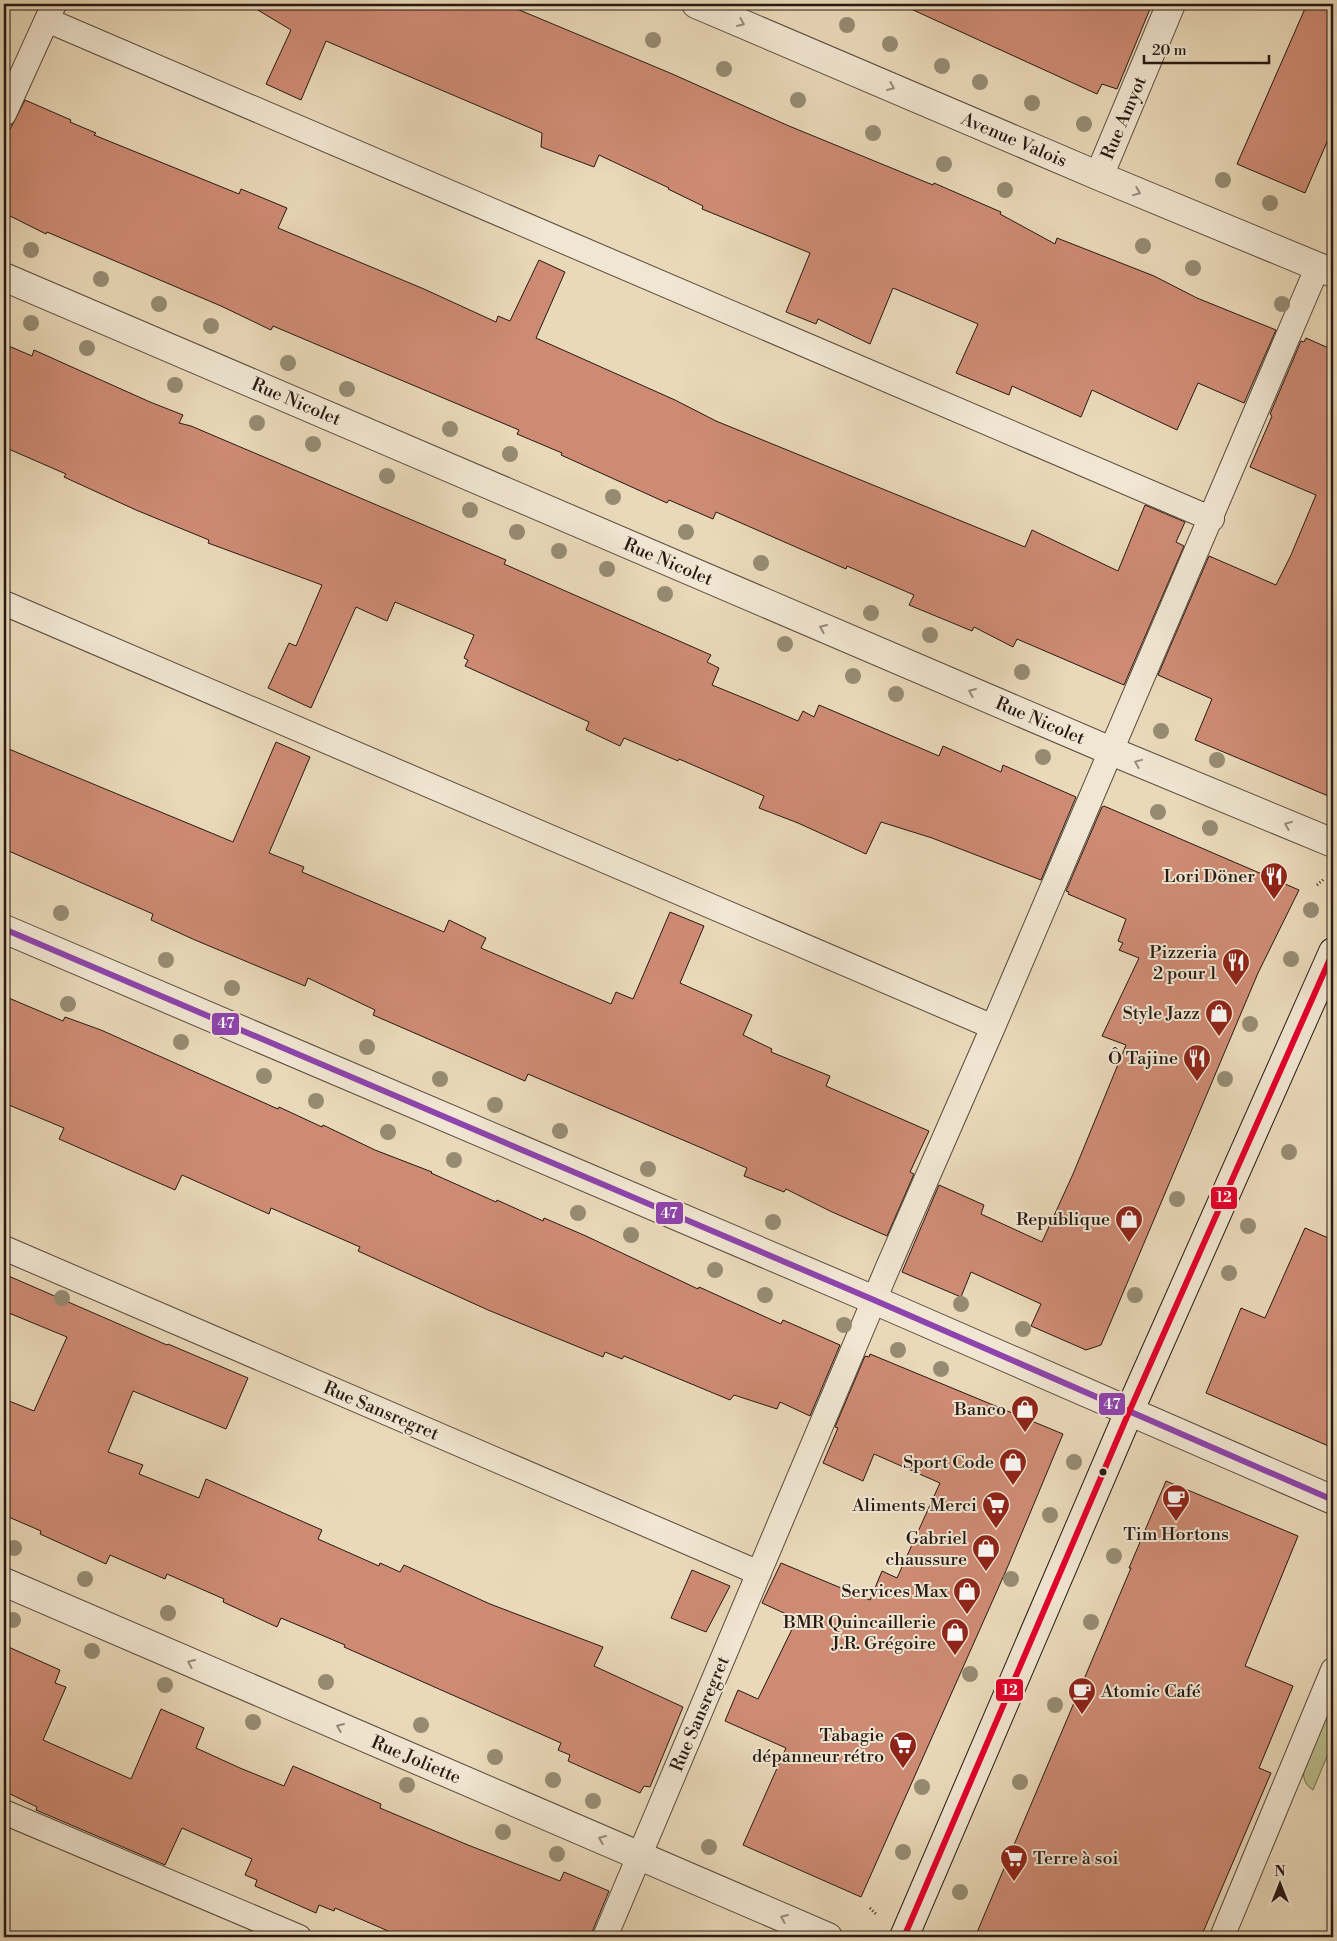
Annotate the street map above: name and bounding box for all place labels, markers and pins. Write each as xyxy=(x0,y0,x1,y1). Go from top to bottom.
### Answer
restaurant icon: Lori Döner xyxy=(1259,861,1289,900)
place label: Lori Döner xyxy=(1163,865,1255,888)
place label: Pizzeria 2 pour 1 xyxy=(1149,941,1218,985)
restaurant icon: Pizzeria 2 pour 1 xyxy=(1221,947,1251,986)
shop icon: Style Jazz xyxy=(1204,998,1234,1037)
place label: Style Jazz xyxy=(1122,1002,1200,1025)
restaurant icon: Ô Tajine xyxy=(1182,1043,1212,1082)
place label: Ô Tajine xyxy=(1108,1047,1178,1070)
shop icon: Republique xyxy=(1114,1204,1144,1243)
place label: Republique xyxy=(1016,1208,1110,1231)
shop icon: Banco xyxy=(1010,1394,1040,1433)
place label: Banco xyxy=(953,1398,1006,1421)
shop icon: Sport Code xyxy=(998,1447,1028,1486)
place label: Sport Code xyxy=(903,1451,994,1474)
unlabelled marker xyxy=(1098,1467,1108,1477)
cafe icon: Tim Hortons xyxy=(1161,1483,1191,1522)
supermarket icon: Aliments Merci xyxy=(981,1490,1011,1529)
place label: Aliments Merci xyxy=(851,1494,977,1517)
place label: Tim Hortons xyxy=(1123,1523,1229,1546)
place label: Gabriel chaussure xyxy=(885,1527,968,1571)
shop icon: Gabriel chaussure xyxy=(971,1533,1001,1572)
shop icon: Services Max xyxy=(952,1576,982,1615)
place label: Services Max xyxy=(841,1580,949,1603)
place label: BMR Quincaillerie J.R. Grégoire xyxy=(782,1611,936,1655)
shop icon: BMR Quincaillerie J.R. Grégoire xyxy=(940,1617,970,1656)
cafe icon: Atomic Café xyxy=(1067,1676,1097,1715)
place label: Atomic Café xyxy=(1100,1680,1201,1703)
place label: Tabagie dépanneur rétro xyxy=(752,1724,884,1768)
supermarket icon: Tabagie dépanneur rétro xyxy=(888,1730,918,1769)
supermarket icon: Terre à soi xyxy=(999,1843,1029,1882)
place label: Terre à soi xyxy=(1033,1847,1119,1870)

